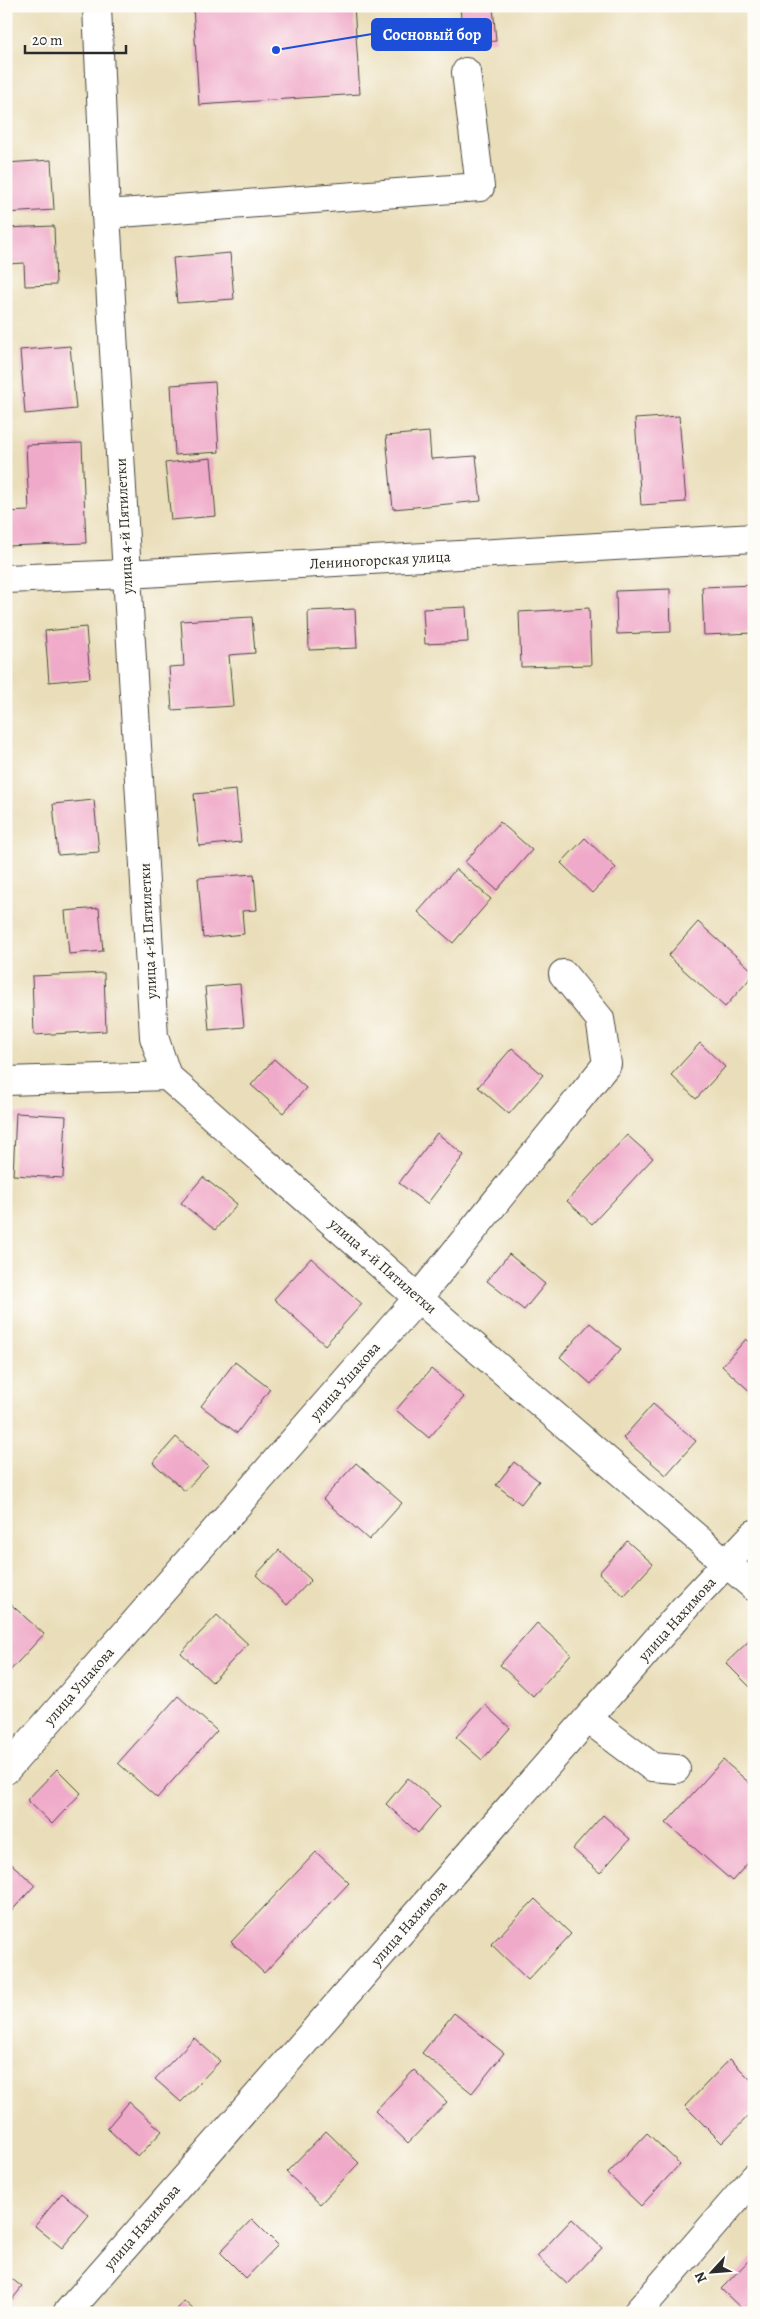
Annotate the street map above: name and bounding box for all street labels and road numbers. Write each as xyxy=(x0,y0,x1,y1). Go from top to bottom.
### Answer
street label: улица 4-й Пятилетки xyxy=(110,457,138,596)
street label: Лениногорская улица xyxy=(309,546,451,574)
street label: улица 4-й Пятилетки xyxy=(134,862,162,1001)
street label: улица 4-й Пятилетки xyxy=(324,1213,441,1318)
street label: улица Ушакова xyxy=(305,1338,385,1425)
street label: улица Нахимова xyxy=(633,1572,720,1666)
street label: улица Ушакова xyxy=(39,1643,119,1730)
street label: улица Нахимова xyxy=(366,1876,452,1971)
street label: улица Нахимова xyxy=(99,2180,185,2275)

